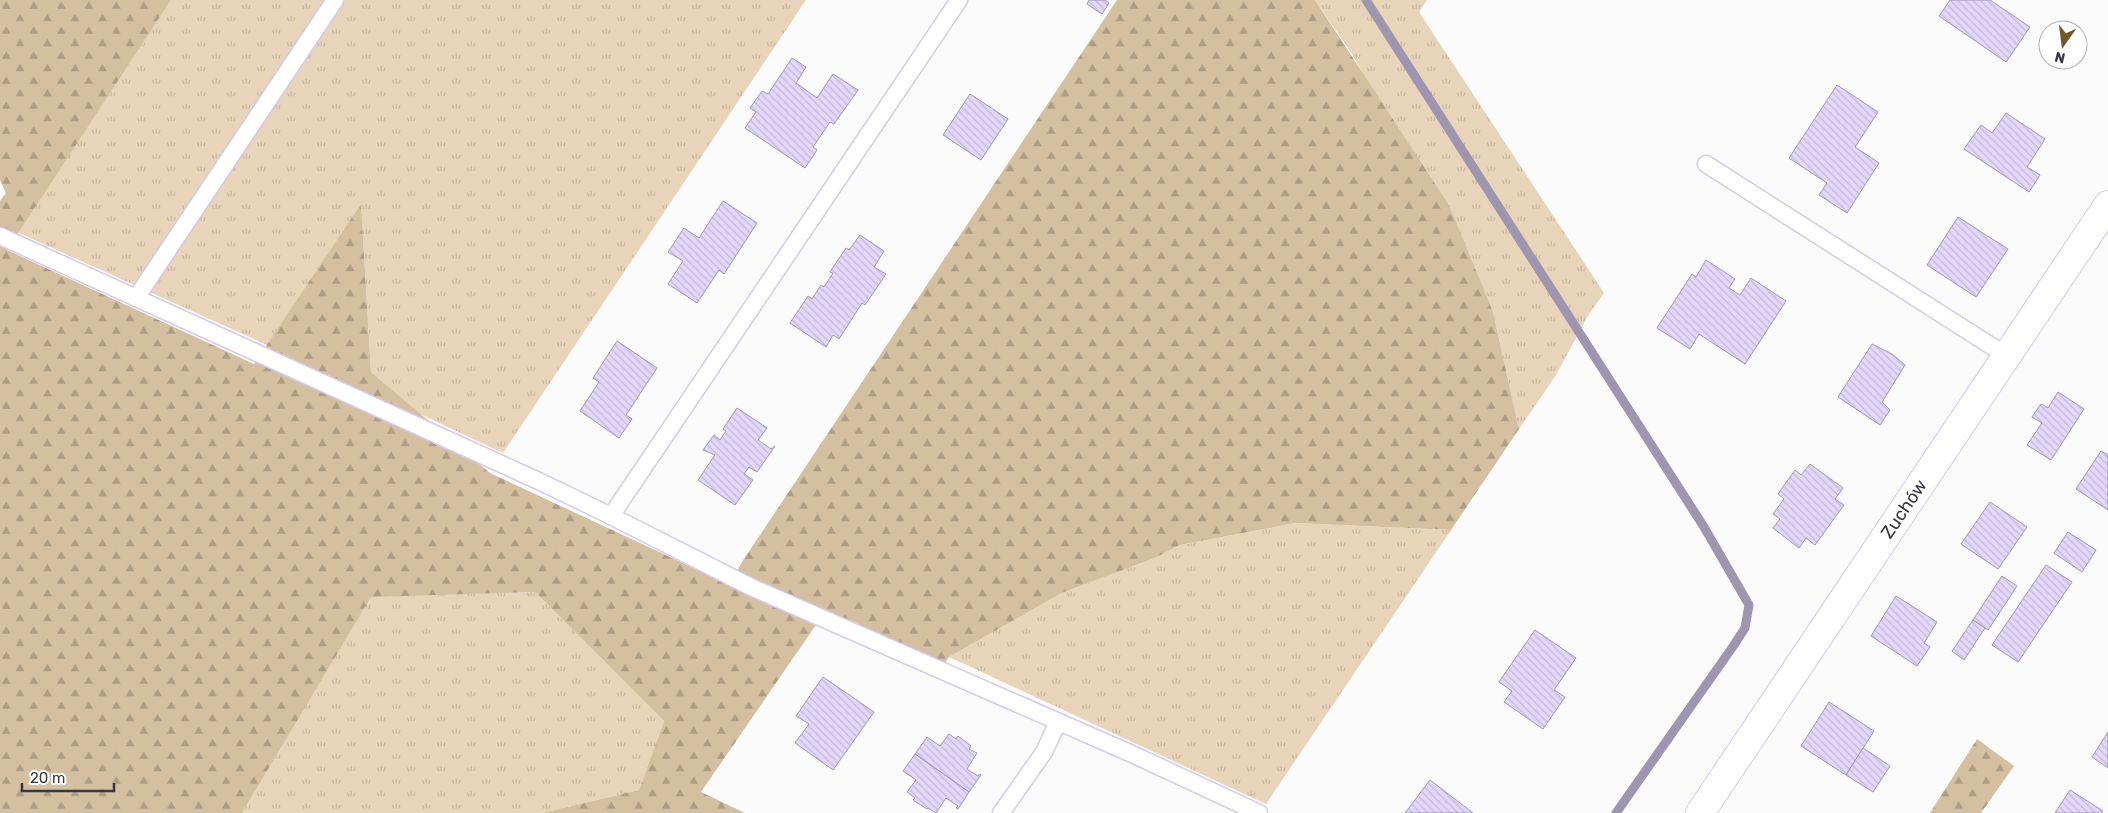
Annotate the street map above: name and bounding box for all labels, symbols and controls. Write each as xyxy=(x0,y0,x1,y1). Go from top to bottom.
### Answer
north arrow xyxy=(2038,20,2088,70)
text: N xyxy=(2053,48,2067,67)
street label: Zuchów xyxy=(1876,475,1932,543)
scale bar xyxy=(22,760,115,792)
text: 20 m xyxy=(30,769,65,787)

